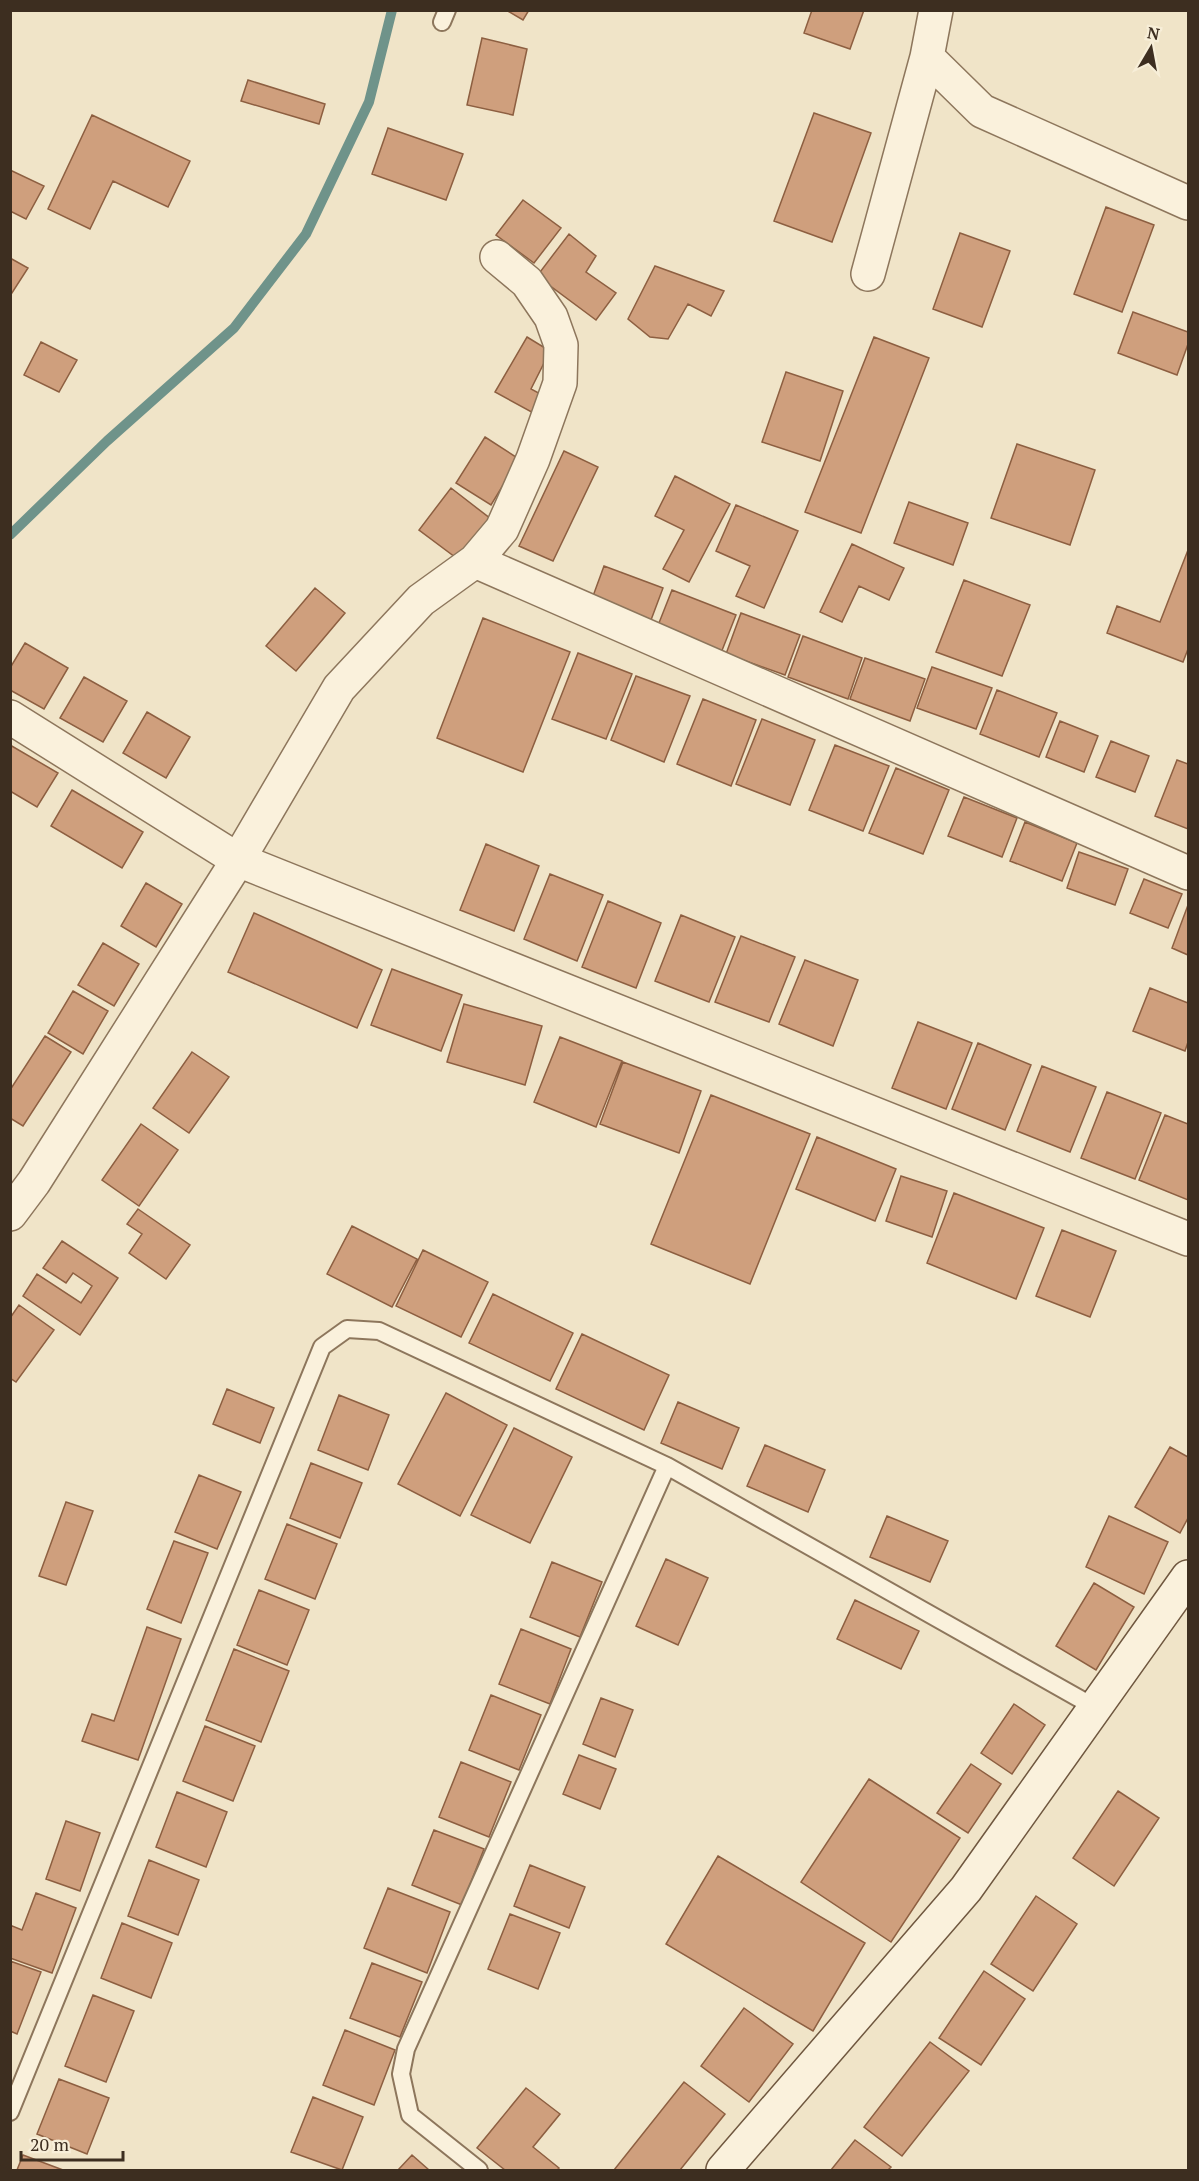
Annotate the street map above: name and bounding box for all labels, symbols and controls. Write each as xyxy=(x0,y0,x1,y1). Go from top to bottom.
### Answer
north arrow xyxy=(1121,18,1181,78)
text: N xyxy=(1146,21,1161,45)
scale bar xyxy=(21,2124,123,2162)
text: 20 m xyxy=(30,2132,70,2156)

